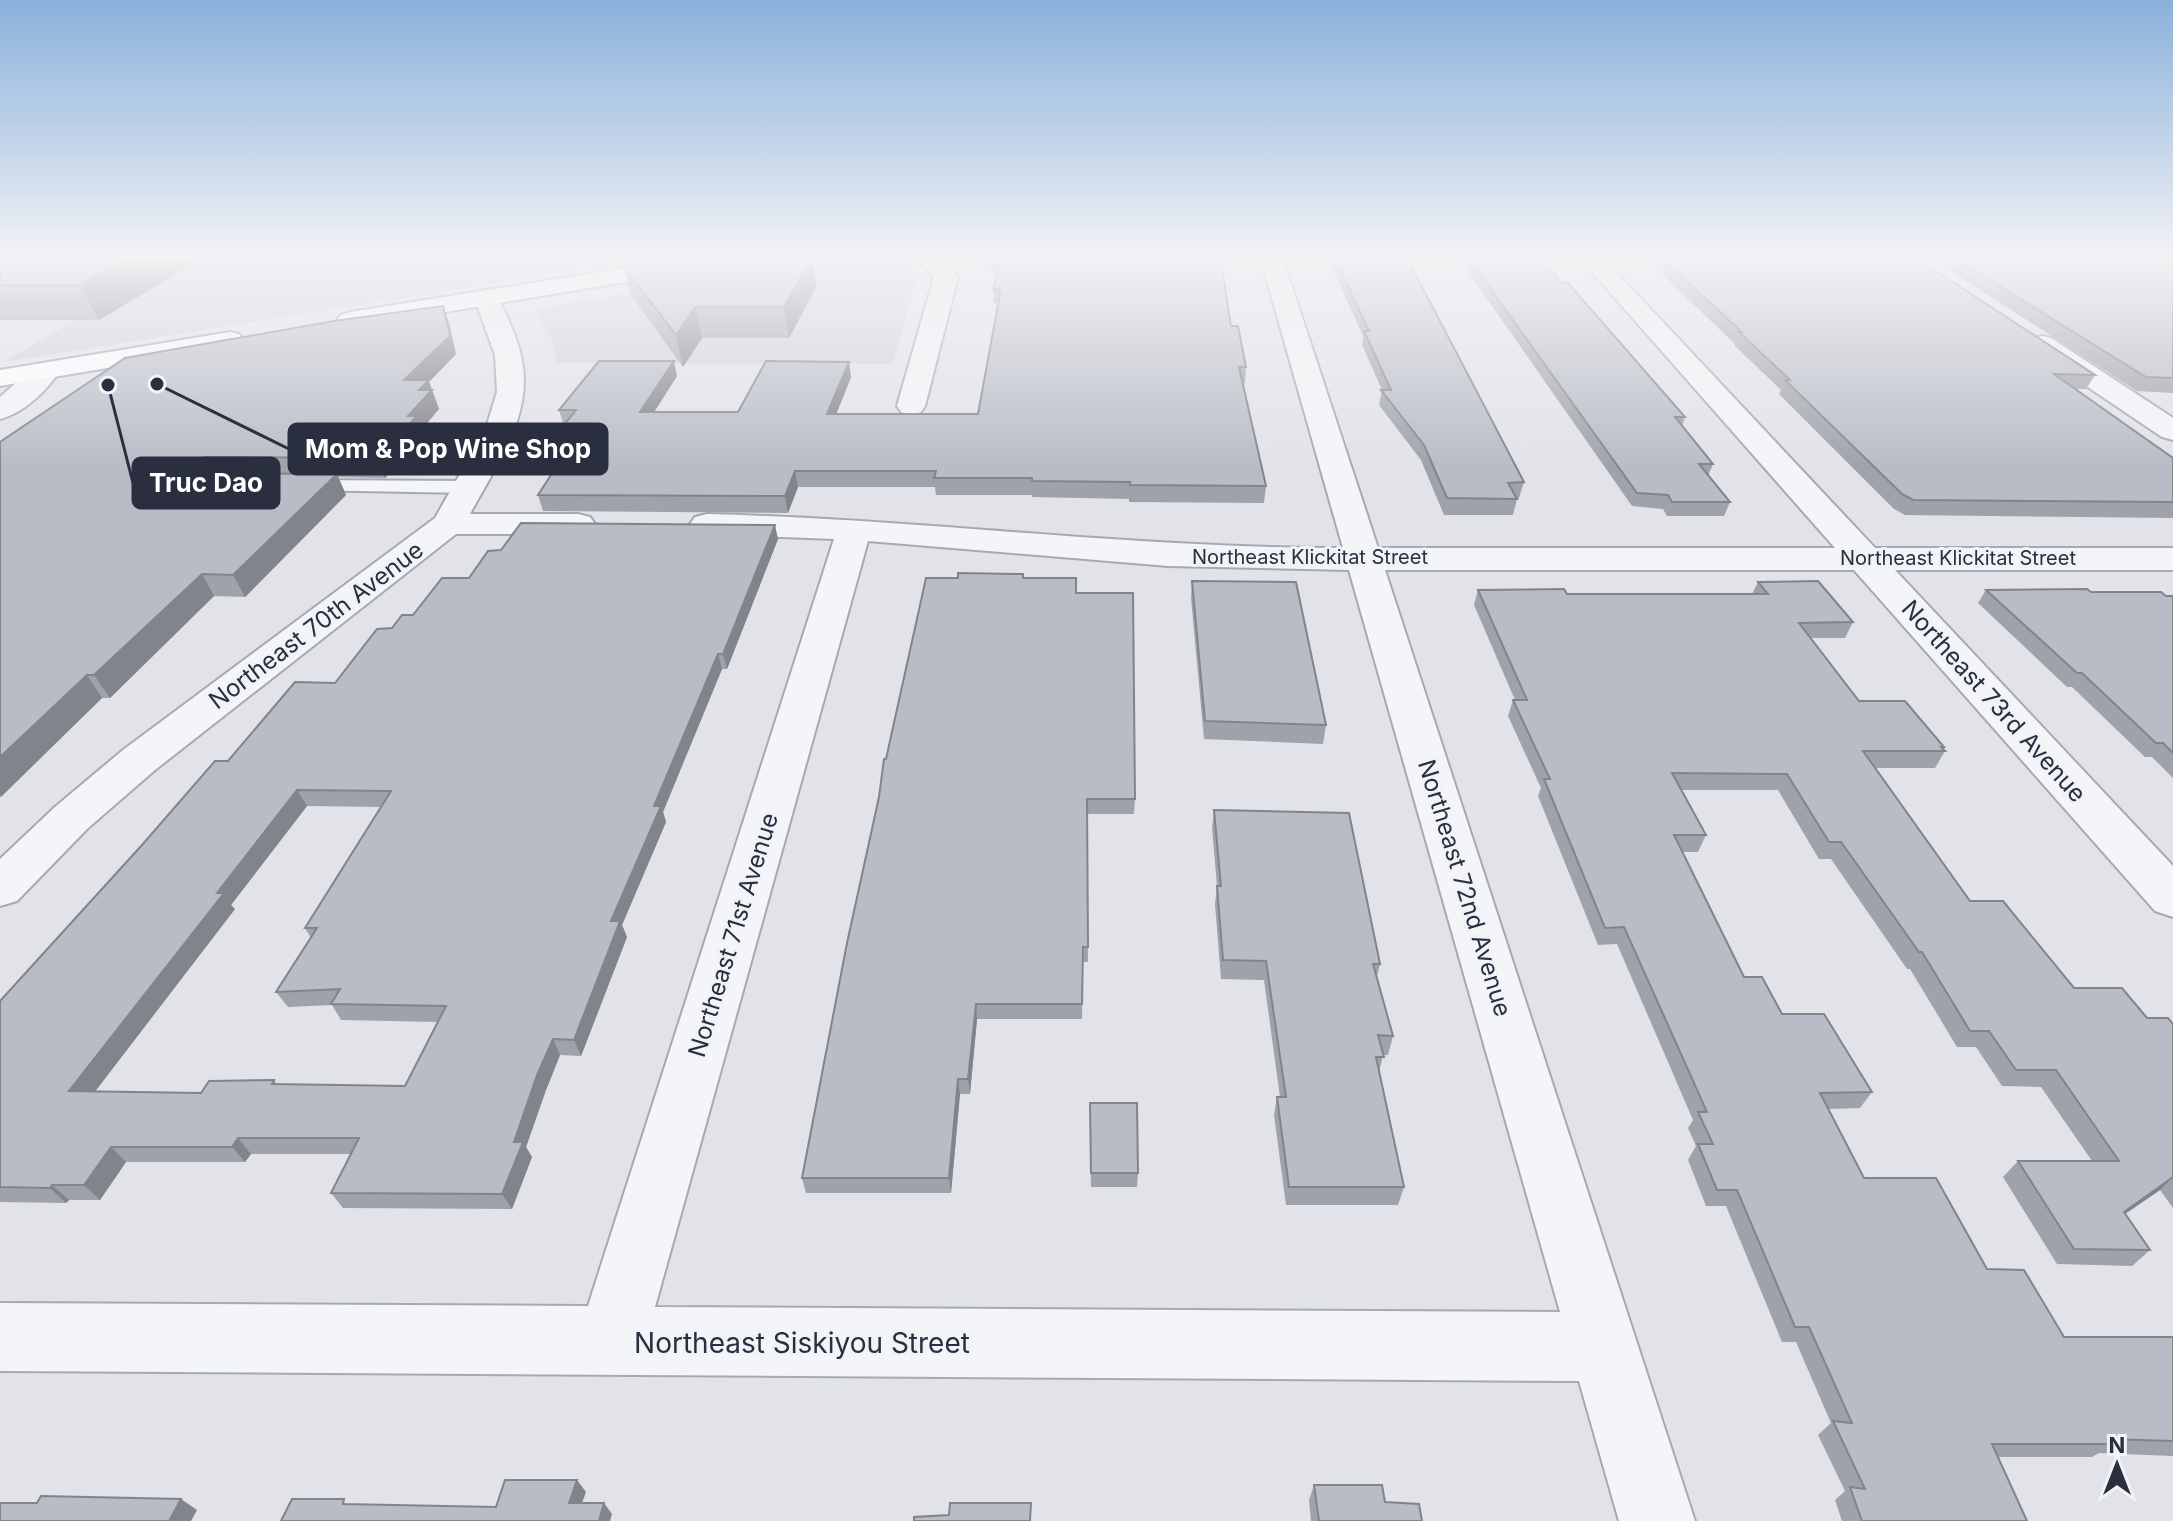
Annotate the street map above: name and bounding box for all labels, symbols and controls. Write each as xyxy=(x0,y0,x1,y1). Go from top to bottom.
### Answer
callout: Mom & Pop Wine Shop xyxy=(289,424,607,474)
text: Mom & Pop Wine Shop xyxy=(305,433,591,464)
callout: Truc Dao xyxy=(133,458,279,508)
text: Truc Dao xyxy=(149,467,263,498)
street label: Northeast 70th Avenue xyxy=(203,535,429,715)
street label: Northeast Klickitat Street xyxy=(1192,545,1428,569)
street label: Northeast Klickitat Street xyxy=(1840,546,2076,570)
street label: Northeast 73rd Avenue xyxy=(1896,594,2092,808)
street label: Northeast 72nd Avenue xyxy=(1412,756,1518,1020)
street label: Northeast 71st Avenue xyxy=(682,809,784,1061)
street label: Northeast Siskiyou Street xyxy=(634,1326,970,1360)
north arrow xyxy=(2077,1425,2157,1505)
text: N xyxy=(2109,1432,2125,1458)

